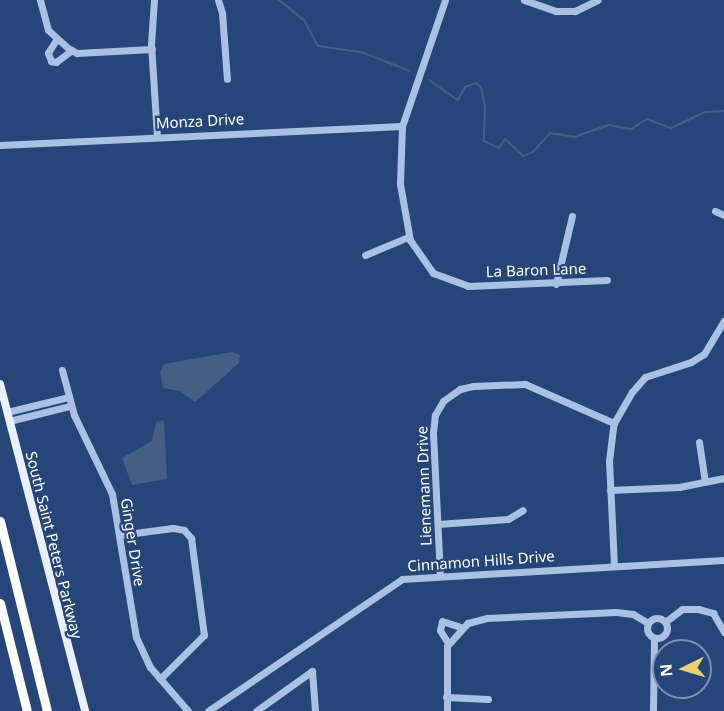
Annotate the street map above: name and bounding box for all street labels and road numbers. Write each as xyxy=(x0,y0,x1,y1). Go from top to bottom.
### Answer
street label: Monza Drive xyxy=(155,110,245,132)
street label: La Baron Lane xyxy=(485,259,587,281)
street label: Lienemann Drive xyxy=(413,426,435,546)
street label: South Saint Peters Parkway xyxy=(22,449,86,641)
street label: Ginger Drive xyxy=(117,497,149,587)
street label: Cinnamon Hills Drive xyxy=(407,547,555,575)

